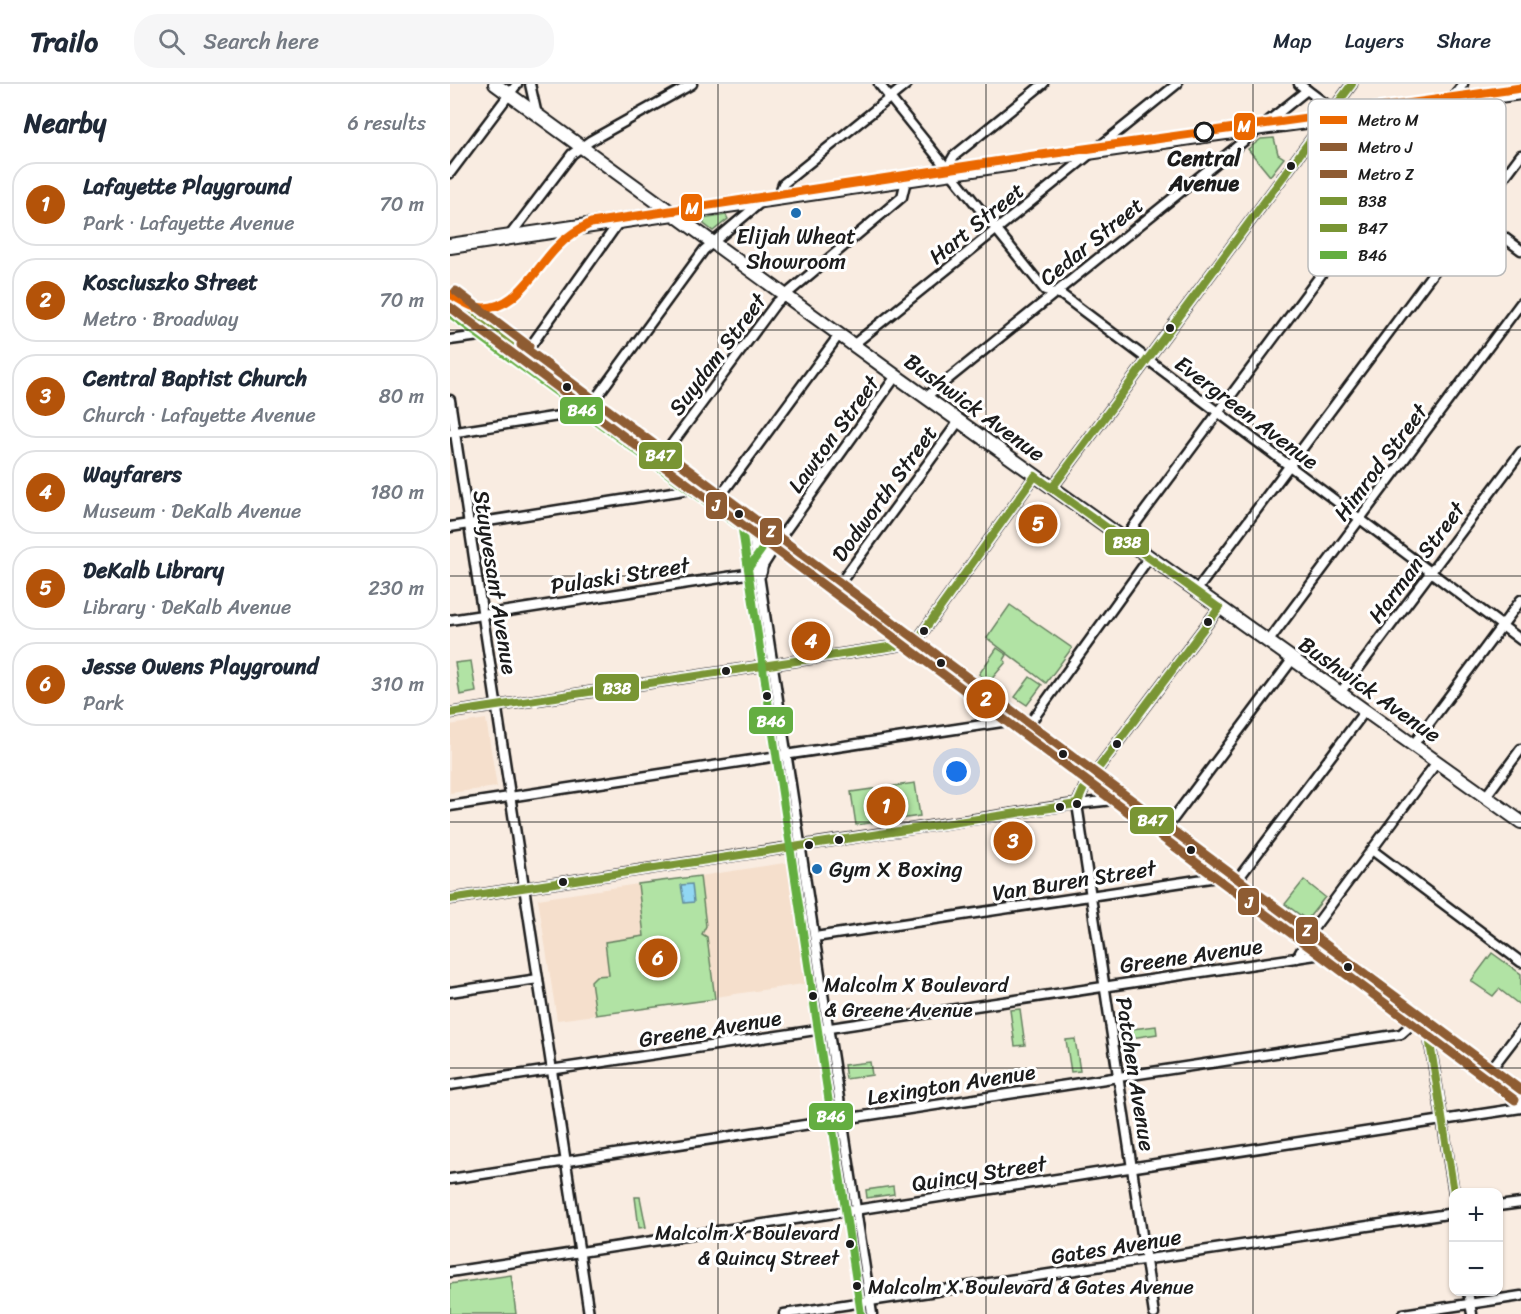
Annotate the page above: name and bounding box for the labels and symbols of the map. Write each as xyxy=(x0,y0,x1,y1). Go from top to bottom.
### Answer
legend xyxy=(1308,99,1506,276)
text: Metro M xyxy=(1358,106,1419,135)
line badge: M xyxy=(1233,112,1256,141)
text: M xyxy=(1236,112,1251,141)
marker: Central Avenue xyxy=(1194,122,1214,142)
text: Metro J xyxy=(1358,133,1413,162)
place label: Central Avenue xyxy=(1167,139,1242,203)
unlabelled marker xyxy=(1285,160,1297,172)
text: Metro Z xyxy=(1358,160,1415,189)
street label: Hart Street xyxy=(919,172,1034,275)
street label: Cedar Street xyxy=(1030,186,1153,296)
text: B38 xyxy=(1358,187,1387,216)
line badge: M xyxy=(680,193,703,222)
text: M xyxy=(684,194,699,223)
marker: Elijah Wheat Showroom xyxy=(789,206,803,220)
text: B47 xyxy=(1358,214,1388,243)
place label: Elijah Wheat Showroom xyxy=(736,217,856,281)
text: B46 xyxy=(1358,241,1387,270)
street label: Suydam Street xyxy=(658,284,777,424)
unlabelled marker xyxy=(1164,322,1176,334)
street label: Bushwick Avenue xyxy=(896,342,1054,472)
street label: Evergreen Avenue xyxy=(1166,345,1328,480)
street label: Lawton Street xyxy=(777,366,890,502)
unlabelled marker xyxy=(561,381,573,393)
street label: Himrod Street xyxy=(1323,394,1439,530)
line badge: B46 xyxy=(559,396,604,425)
text: B46 xyxy=(567,396,597,425)
street label: Dodworth Street xyxy=(821,416,948,570)
line badge: B47 xyxy=(638,441,683,470)
text: B47 xyxy=(645,441,676,470)
street label: Stuyvesant Avenue xyxy=(462,487,529,677)
line badge: J xyxy=(705,491,728,520)
text: J xyxy=(711,491,721,520)
street label: Harman Street xyxy=(1357,492,1476,632)
pin: 5 xyxy=(1018,502,1058,546)
unlabelled marker xyxy=(733,508,745,520)
line badge: Z xyxy=(759,517,783,546)
text: Z xyxy=(765,517,776,546)
line badge: B38 xyxy=(1104,528,1150,556)
text: B38 xyxy=(1113,528,1142,557)
street label: Pulaski Street xyxy=(548,545,693,606)
unlabelled marker xyxy=(1202,616,1214,628)
pin: 4 xyxy=(792,618,830,664)
unlabelled marker xyxy=(918,625,930,637)
street label: Bushwick Avenue xyxy=(1290,625,1449,753)
unlabelled marker xyxy=(935,657,947,669)
unlabelled marker xyxy=(720,665,732,677)
line badge: B38 xyxy=(594,673,640,702)
text: B38 xyxy=(603,674,632,703)
pin: 2 xyxy=(966,676,1006,722)
unlabelled marker xyxy=(761,690,773,702)
line badge: B46 xyxy=(748,706,794,735)
text: B46 xyxy=(756,707,786,736)
unlabelled marker xyxy=(1111,738,1123,750)
unlabelled marker xyxy=(1057,748,1069,760)
your location xyxy=(942,757,971,786)
pin: 1 xyxy=(866,784,906,828)
unlabelled marker xyxy=(1071,798,1083,810)
unlabelled marker xyxy=(1054,801,1066,813)
line badge: B47 xyxy=(1129,806,1175,835)
text: B47 xyxy=(1137,806,1168,835)
pin: 3 xyxy=(994,818,1032,864)
unlabelled marker xyxy=(833,834,845,846)
unlabelled marker xyxy=(803,839,815,851)
unlabelled marker xyxy=(1185,844,1197,856)
street label: Van Buren Street xyxy=(989,848,1160,913)
place label: Gym X Boxing xyxy=(829,850,963,889)
marker: Gym X Boxing xyxy=(810,862,824,876)
unlabelled marker xyxy=(557,876,569,888)
line badge: J xyxy=(1237,887,1260,916)
text: J xyxy=(1244,888,1254,917)
line badge: Z xyxy=(1295,916,1319,945)
text: Z xyxy=(1301,916,1312,945)
street label: Greene Avenue xyxy=(1117,926,1265,985)
pin: 6 xyxy=(638,936,678,980)
unlabelled marker xyxy=(1342,961,1354,973)
place label: Malcolm X Boulevard & Greene Avenue xyxy=(824,968,1009,1028)
marker: Malcolm X Boulevard & Greene Avenue xyxy=(807,990,819,1002)
street label: Patchen Avenue xyxy=(1104,994,1167,1154)
street label: Greene Avenue xyxy=(636,998,785,1059)
street label: Lexington Avenue xyxy=(864,1052,1039,1117)
line badge: B46 xyxy=(808,1102,854,1131)
text: B46 xyxy=(816,1102,846,1131)
street label: Quincy Street xyxy=(909,1143,1050,1203)
place label: Malcolm X Boulevard & Quincy Street xyxy=(655,1216,840,1276)
street label: Gates Avenue xyxy=(1048,1217,1184,1276)
marker: Malcolm X Boulevard & Quincy Street xyxy=(844,1238,856,1250)
place label: Malcolm X Boulevard & Gates Avenue xyxy=(868,1270,1194,1305)
marker: Malcolm X Boulevard & Gates Avenue xyxy=(851,1280,863,1292)

